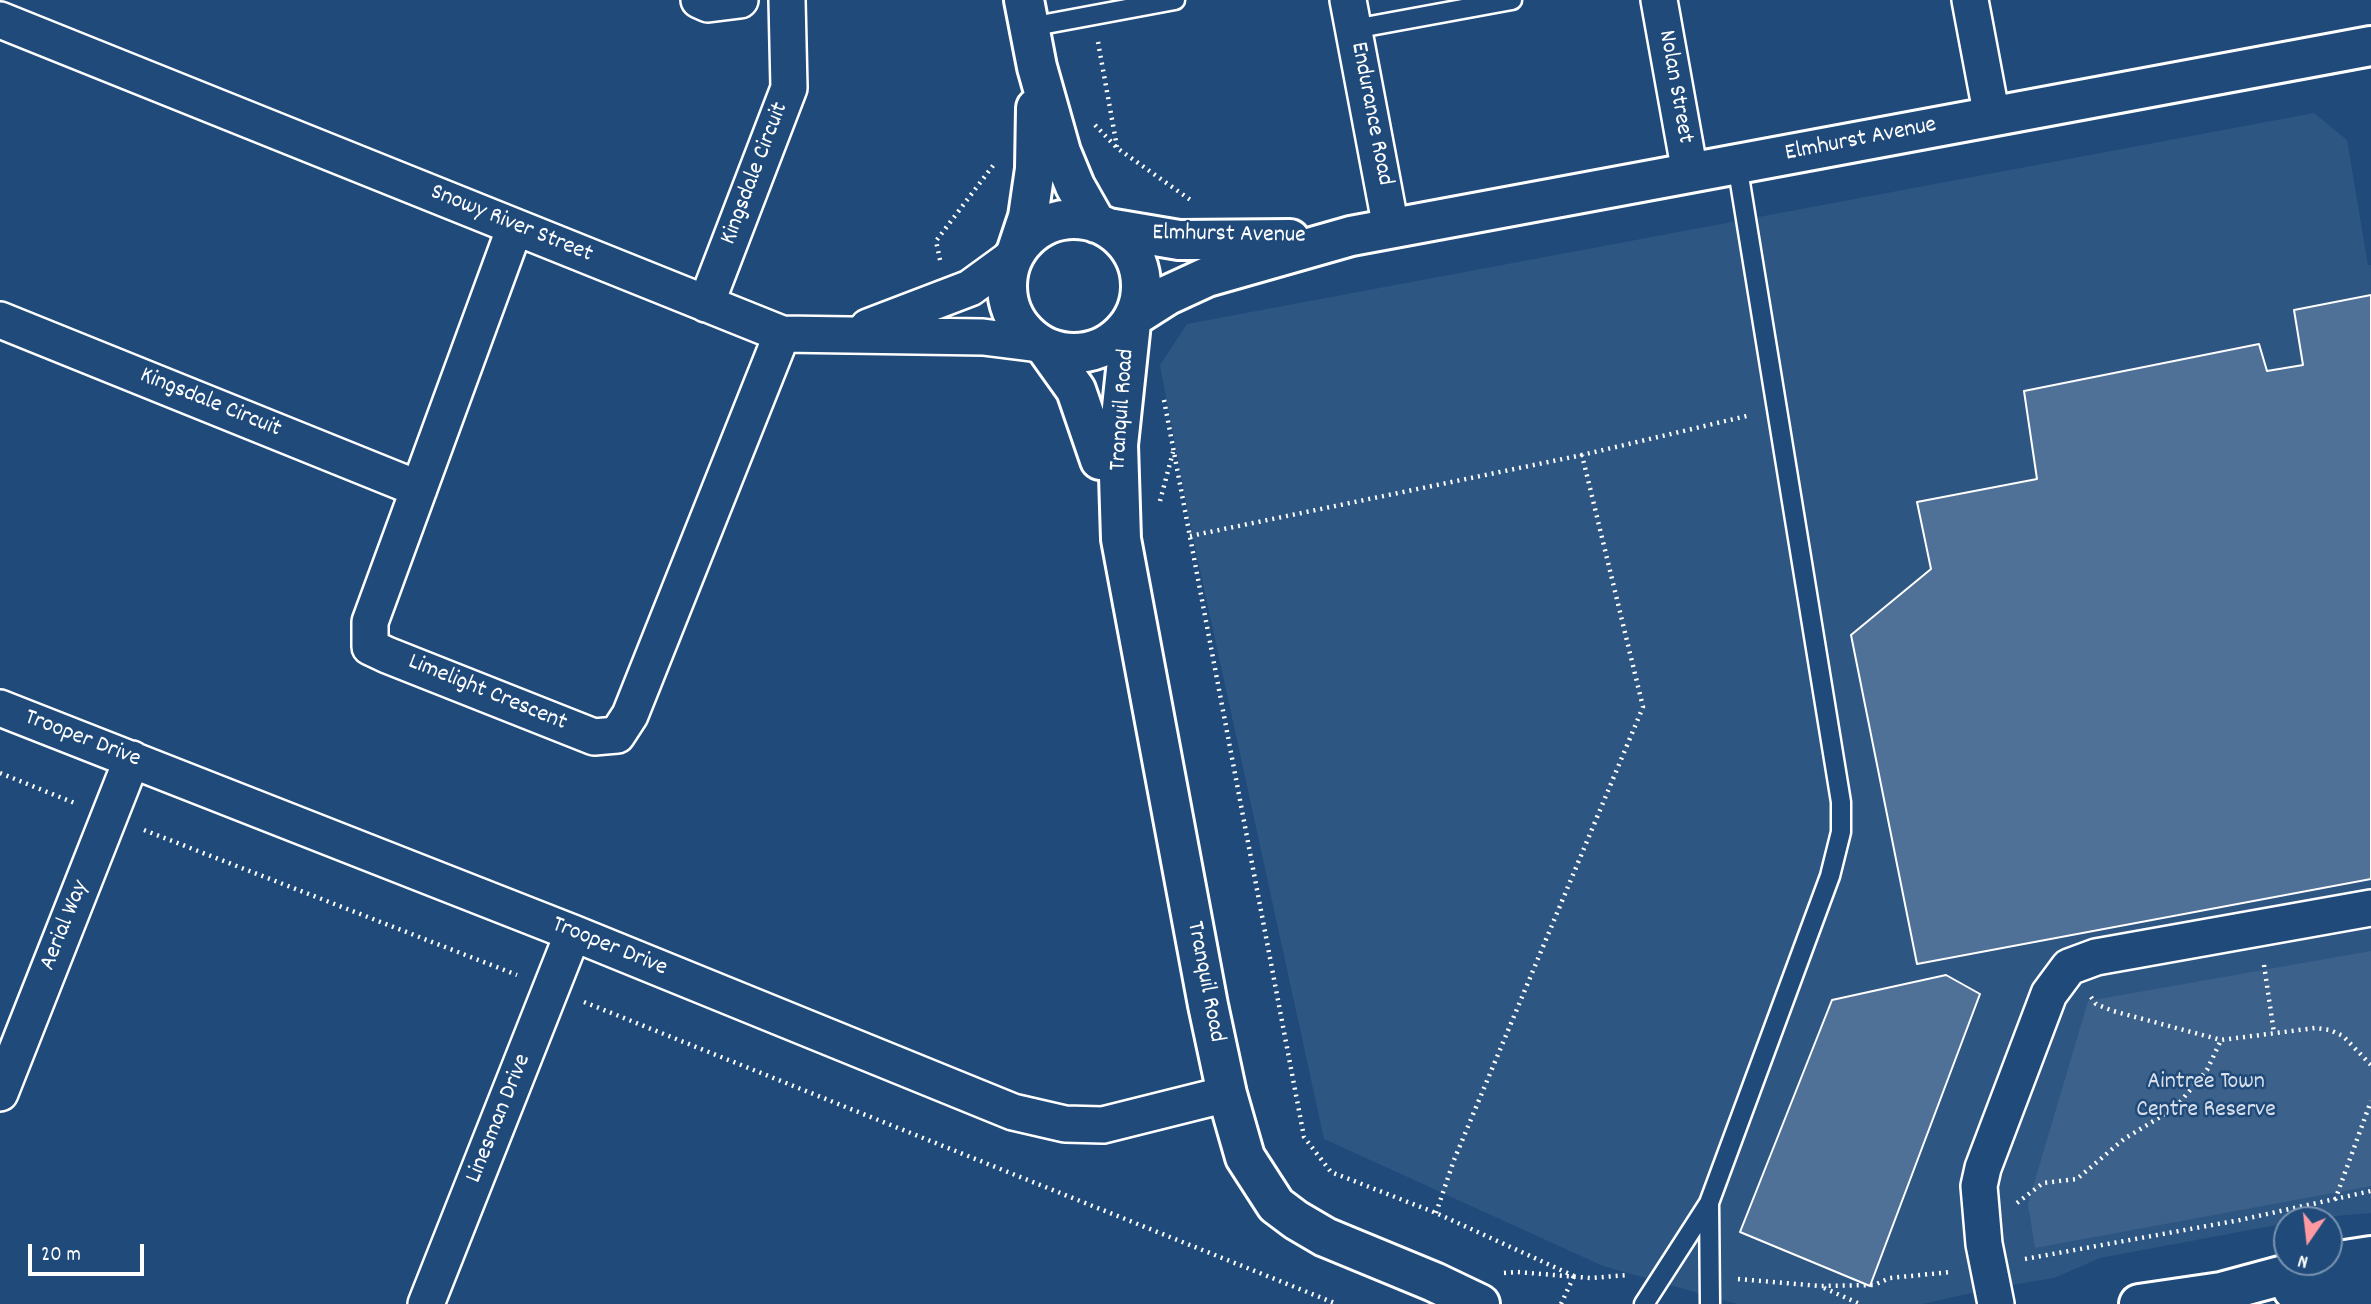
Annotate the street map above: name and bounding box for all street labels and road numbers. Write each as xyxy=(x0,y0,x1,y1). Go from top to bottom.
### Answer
street label: Nolan Street xyxy=(1650,28,1698,146)
street label: Endurance Road xyxy=(1342,40,1398,188)
street label: Kingsdale Circuit xyxy=(716,99,796,249)
street label: Elmhurst Avenue xyxy=(1783,112,1939,170)
street label: Snowy River Street xyxy=(426,179,596,271)
street label: Elmhurst Avenue xyxy=(1152,220,1306,252)
street label: Tranquil Road xyxy=(1105,348,1143,472)
street label: Kingsdale Circuit xyxy=(135,363,285,445)
street label: Limelight Crescent xyxy=(403,649,571,739)
street label: Trooper Drive xyxy=(20,705,144,775)
street label: Aerial Way xyxy=(35,877,97,975)
street label: Trooper Drive xyxy=(547,912,671,984)
street label: Tranquil Road xyxy=(1178,919,1230,1045)
street label: Linesman Drive xyxy=(461,1050,539,1188)

